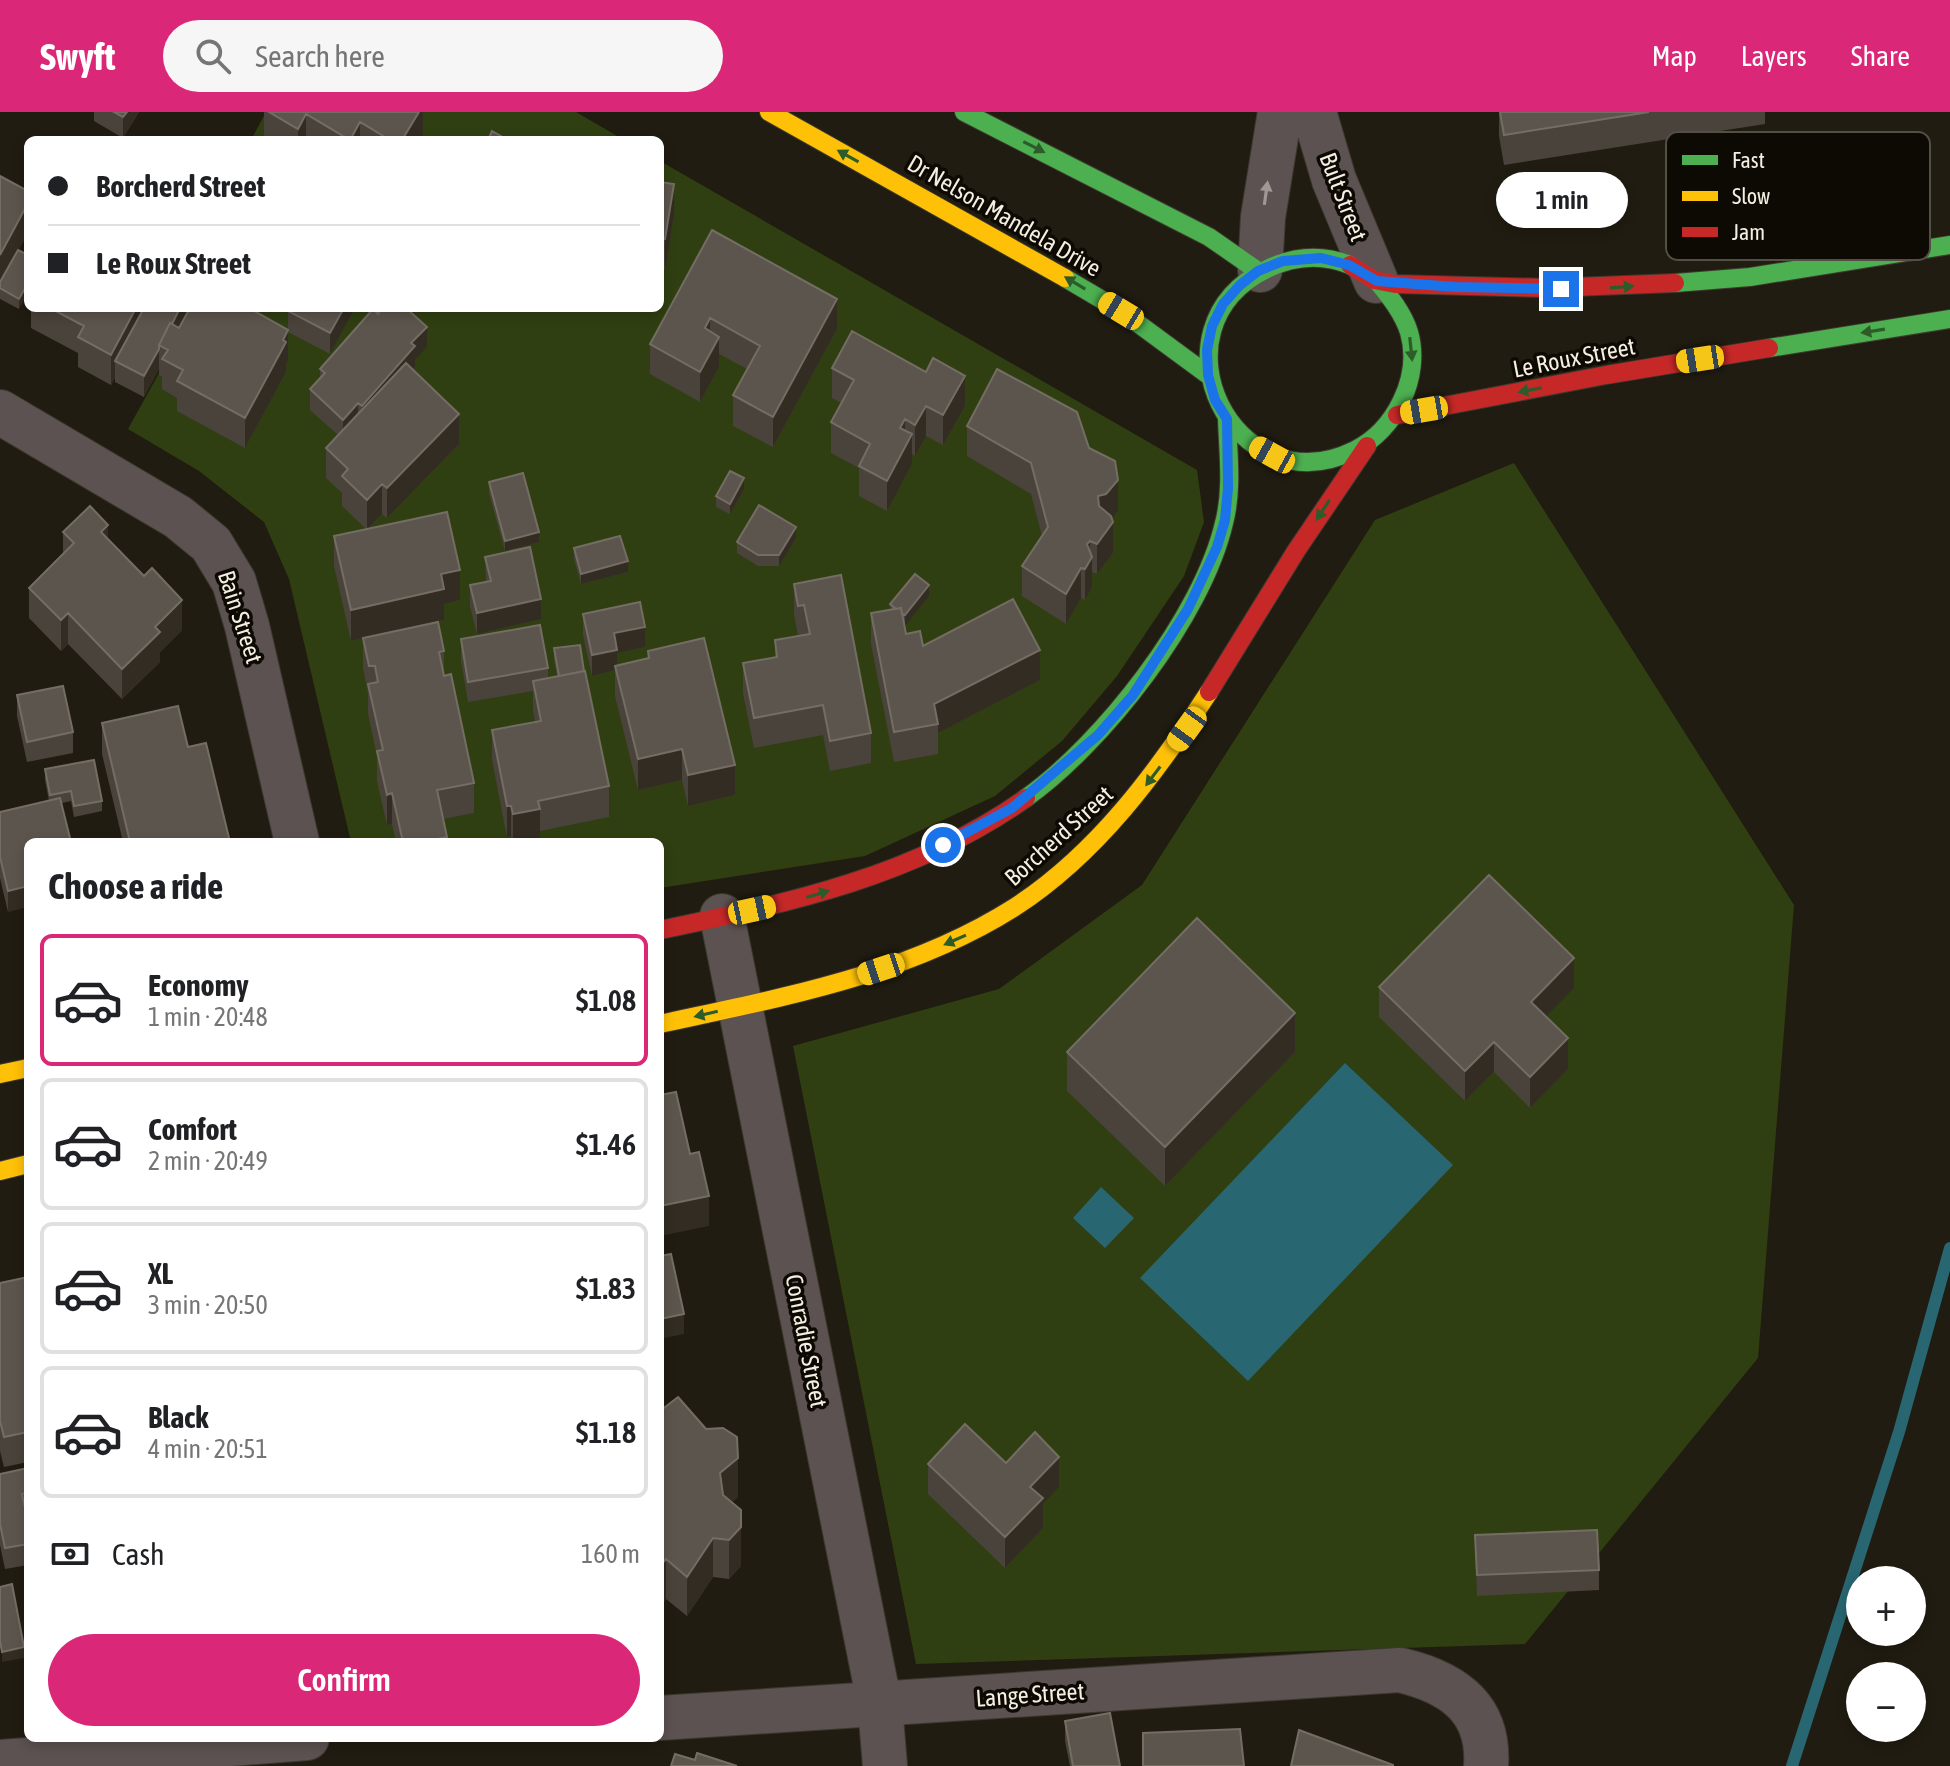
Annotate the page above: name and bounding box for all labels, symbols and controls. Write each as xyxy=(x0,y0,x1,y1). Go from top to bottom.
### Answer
search box xyxy=(163,20,723,92)
icon: search xyxy=(191,34,235,78)
text: Swyft xyxy=(40,35,115,78)
text: Search here xyxy=(255,39,385,73)
text: Map xyxy=(1652,40,1697,72)
text: Layers xyxy=(1741,40,1807,72)
text: Share xyxy=(1851,40,1910,72)
legend xyxy=(1666,132,1930,260)
one-way arrow xyxy=(1022,141,1045,154)
text: Fast xyxy=(1732,147,1765,173)
one-way arrow xyxy=(837,149,860,163)
street label: Dr Nelson Mandela Drive xyxy=(903,149,1106,282)
street label: Bult Street xyxy=(1314,149,1373,245)
text: Borcherd Street xyxy=(96,169,265,203)
callout: 1 min xyxy=(1495,173,1627,229)
one-way arrow xyxy=(1260,180,1273,205)
text: Slow xyxy=(1732,183,1770,209)
text: 1 min xyxy=(1535,185,1589,215)
text: Jam xyxy=(1732,219,1765,245)
text: Le Roux Street xyxy=(96,246,251,280)
route end xyxy=(1543,271,1579,307)
one-way arrow xyxy=(1064,277,1086,291)
one-way arrow xyxy=(1610,280,1635,293)
car xyxy=(1094,288,1148,334)
one-way arrow xyxy=(1860,325,1885,338)
street label: Le Roux Street xyxy=(1510,332,1637,383)
one-way arrow xyxy=(1404,337,1417,362)
car xyxy=(1674,343,1726,375)
one-way arrow xyxy=(1517,384,1542,397)
car xyxy=(1398,394,1450,426)
car xyxy=(1245,433,1299,477)
one-way arrow xyxy=(1316,499,1330,521)
street label: Bain Street xyxy=(213,567,268,667)
car xyxy=(1163,703,1211,755)
one-way arrow xyxy=(1145,766,1161,786)
street label: Borcherd Street xyxy=(999,780,1118,891)
route start xyxy=(925,827,961,863)
text: Choose a ride xyxy=(48,865,223,907)
one-way arrow xyxy=(806,887,830,900)
car xyxy=(726,893,778,927)
one-way arrow xyxy=(943,934,966,947)
car xyxy=(854,950,908,988)
icon: car xyxy=(52,964,124,1036)
text: Economy xyxy=(148,968,249,1002)
text: $1.08 xyxy=(576,983,636,1017)
text: 1 min · 20:48 xyxy=(148,1002,268,1032)
one-way arrow xyxy=(693,1008,718,1021)
icon: car xyxy=(52,1108,124,1180)
text: Comfort xyxy=(148,1112,237,1146)
text: $1.46 xyxy=(576,1127,636,1161)
text: 2 min · 20:49 xyxy=(148,1146,268,1176)
icon: car xyxy=(52,1252,124,1324)
text: XL xyxy=(148,1256,173,1290)
text: $1.83 xyxy=(576,1271,636,1305)
street label: Conradie Street xyxy=(780,1272,833,1410)
text: 3 min · 20:50 xyxy=(148,1290,268,1320)
icon: car xyxy=(52,1396,124,1468)
text: Black xyxy=(148,1400,208,1434)
text: $1.18 xyxy=(576,1415,636,1449)
text: 4 min · 20:51 xyxy=(148,1434,268,1464)
icon: cash xyxy=(48,1532,92,1576)
text: Cash xyxy=(112,1537,165,1571)
text: 160 m xyxy=(581,1539,640,1569)
map controls xyxy=(1846,1566,1926,1742)
button: + xyxy=(1846,1566,1926,1646)
button: Confirm xyxy=(48,1634,640,1726)
button: − xyxy=(1846,1662,1926,1742)
street label: Lange Street xyxy=(975,1677,1085,1712)

